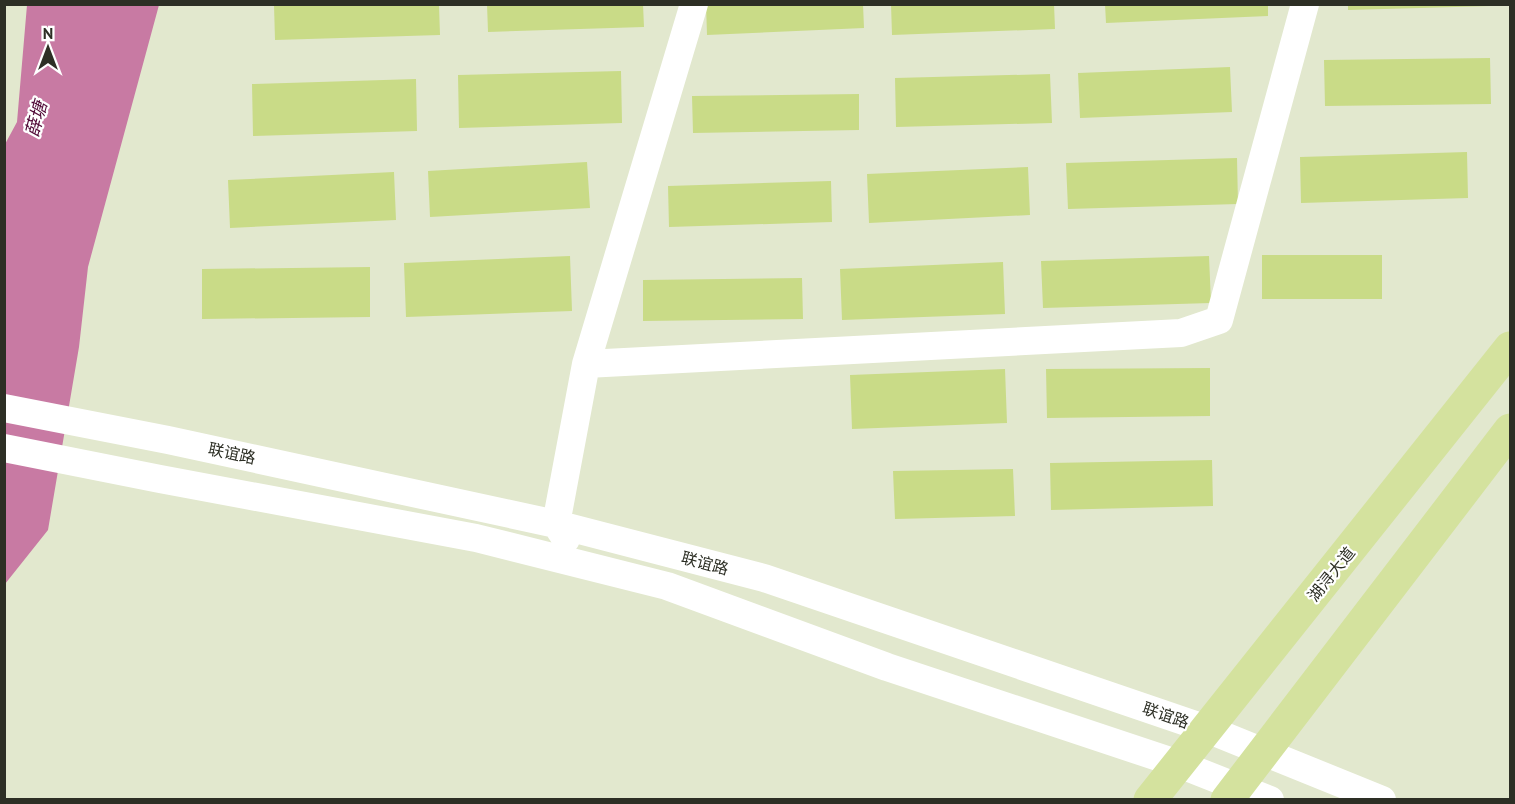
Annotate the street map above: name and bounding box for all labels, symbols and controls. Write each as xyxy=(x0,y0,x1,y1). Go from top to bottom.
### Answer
north arrow xyxy=(18,18,78,78)
text: N xyxy=(43,23,53,43)
water label: 薛塘 xyxy=(20,96,53,139)
street label: 联谊路 xyxy=(206,438,258,468)
street label: 湖浔大道 xyxy=(1303,543,1359,605)
street label: 联谊路 xyxy=(679,547,731,579)
street label: 联谊路 xyxy=(1140,698,1192,732)

